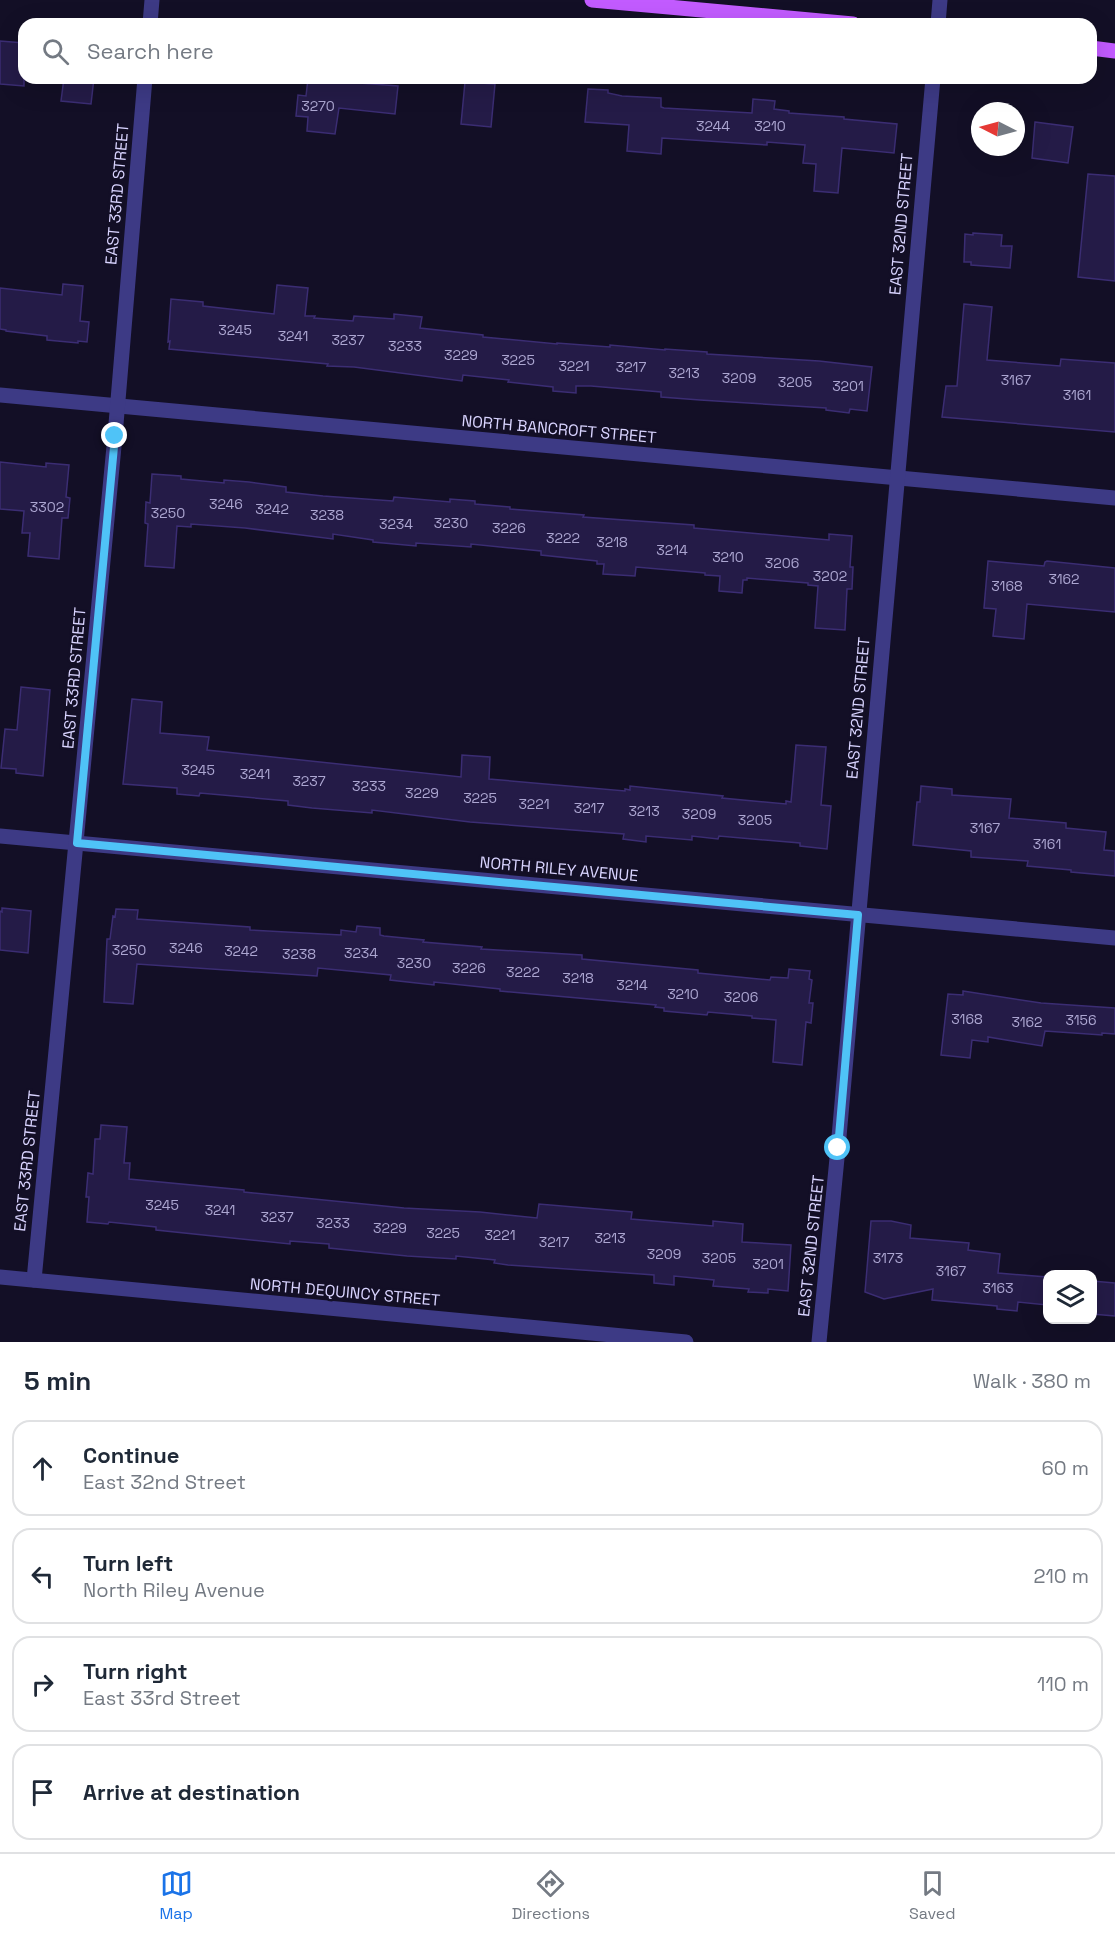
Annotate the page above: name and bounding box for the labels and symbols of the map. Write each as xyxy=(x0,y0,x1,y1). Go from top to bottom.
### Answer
house number: 3270 xyxy=(301,97,335,115)
north arrow xyxy=(971,102,1025,156)
house number: 3244 xyxy=(696,117,730,135)
house number: 3210 xyxy=(754,117,786,135)
street label: EAST 33RD STREET xyxy=(100,122,134,266)
street label: EAST 32ND STREET xyxy=(884,152,918,296)
house number: 3245 xyxy=(218,321,252,339)
house number: 3241 xyxy=(278,327,308,345)
house number: 3237 xyxy=(331,331,365,349)
house number: 3233 xyxy=(388,337,422,355)
house number: 3229 xyxy=(444,346,478,364)
house number: 3225 xyxy=(501,351,535,369)
house number: 3221 xyxy=(558,357,590,375)
house number: 3217 xyxy=(616,358,646,376)
house number: 3213 xyxy=(668,364,700,382)
house number: 3209 xyxy=(722,369,756,387)
house number: 3167 xyxy=(1001,371,1031,389)
house number: 3205 xyxy=(778,373,812,391)
house number: 3201 xyxy=(832,377,864,395)
house number: 3161 xyxy=(1063,386,1091,404)
street label: NORTH BANCROFT STREET xyxy=(461,410,657,448)
route end xyxy=(101,422,127,448)
house number: 3246 xyxy=(209,495,243,513)
house number: 3302 xyxy=(30,498,64,516)
house number: 3242 xyxy=(255,500,289,518)
house number: 3250 xyxy=(151,504,185,522)
house number: 3238 xyxy=(310,506,344,524)
house number: 3230 xyxy=(434,514,468,532)
house number: 3234 xyxy=(379,515,413,533)
house number: 3226 xyxy=(492,519,526,537)
house number: 3222 xyxy=(546,529,580,547)
house number: 3218 xyxy=(596,533,628,551)
house number: 3214 xyxy=(656,541,688,559)
house number: 3210 xyxy=(712,548,744,566)
house number: 3206 xyxy=(765,554,799,572)
house number: 3202 xyxy=(813,567,847,585)
house number: 3162 xyxy=(1048,570,1080,588)
house number: 3168 xyxy=(991,577,1023,595)
street label: EAST 33RD STREET xyxy=(57,606,91,750)
street label: EAST 32ND STREET xyxy=(841,636,875,780)
house number: 3245 xyxy=(181,761,215,779)
house number: 3241 xyxy=(240,765,270,783)
house number: 3237 xyxy=(292,772,326,790)
house number: 3233 xyxy=(352,777,386,795)
house number: 3229 xyxy=(405,784,439,802)
house number: 3225 xyxy=(463,789,497,807)
house number: 3221 xyxy=(518,795,550,813)
house number: 3217 xyxy=(574,799,604,817)
house number: 3213 xyxy=(628,802,660,820)
house number: 3209 xyxy=(682,805,716,823)
house number: 3205 xyxy=(738,811,772,829)
house number: 3167 xyxy=(970,819,1000,837)
house number: 3161 xyxy=(1033,835,1061,853)
street label: NORTH RILEY AVENUE xyxy=(479,852,639,886)
house number: 3246 xyxy=(169,939,203,957)
house number: 3250 xyxy=(112,941,146,959)
house number: 3242 xyxy=(224,942,258,960)
house number: 3234 xyxy=(344,944,378,962)
house number: 3238 xyxy=(282,945,316,963)
house number: 3230 xyxy=(397,954,431,972)
house number: 3226 xyxy=(452,959,486,977)
house number: 3222 xyxy=(506,963,540,981)
house number: 3218 xyxy=(562,969,594,987)
house number: 3214 xyxy=(616,976,648,994)
house number: 3210 xyxy=(667,985,699,1003)
house number: 3206 xyxy=(724,988,758,1006)
house number: 3168 xyxy=(951,1010,983,1028)
house number: 3156 xyxy=(1065,1011,1097,1029)
house number: 3162 xyxy=(1011,1013,1043,1031)
street label: EAST 33RD STREET xyxy=(9,1089,45,1233)
route start xyxy=(824,1134,850,1160)
street label: EAST 32ND STREET xyxy=(793,1174,829,1318)
house number: 3245 xyxy=(145,1196,179,1214)
house number: 3241 xyxy=(205,1201,235,1219)
house number: 3237 xyxy=(260,1208,294,1226)
house number: 3233 xyxy=(316,1214,350,1232)
house number: 3229 xyxy=(373,1219,407,1237)
house number: 3225 xyxy=(426,1224,460,1242)
house number: 3221 xyxy=(484,1226,516,1244)
house number: 3213 xyxy=(594,1229,626,1247)
house number: 3217 xyxy=(539,1233,569,1251)
house number: 3209 xyxy=(647,1245,681,1263)
house number: 3205 xyxy=(702,1249,736,1267)
house number: 3173 xyxy=(873,1249,903,1267)
house number: 3201 xyxy=(752,1255,784,1273)
house number: 3167 xyxy=(936,1262,966,1280)
street label: NORTH DEQUINCY STREET xyxy=(249,1273,441,1311)
house number: 3163 xyxy=(982,1279,1014,1297)

